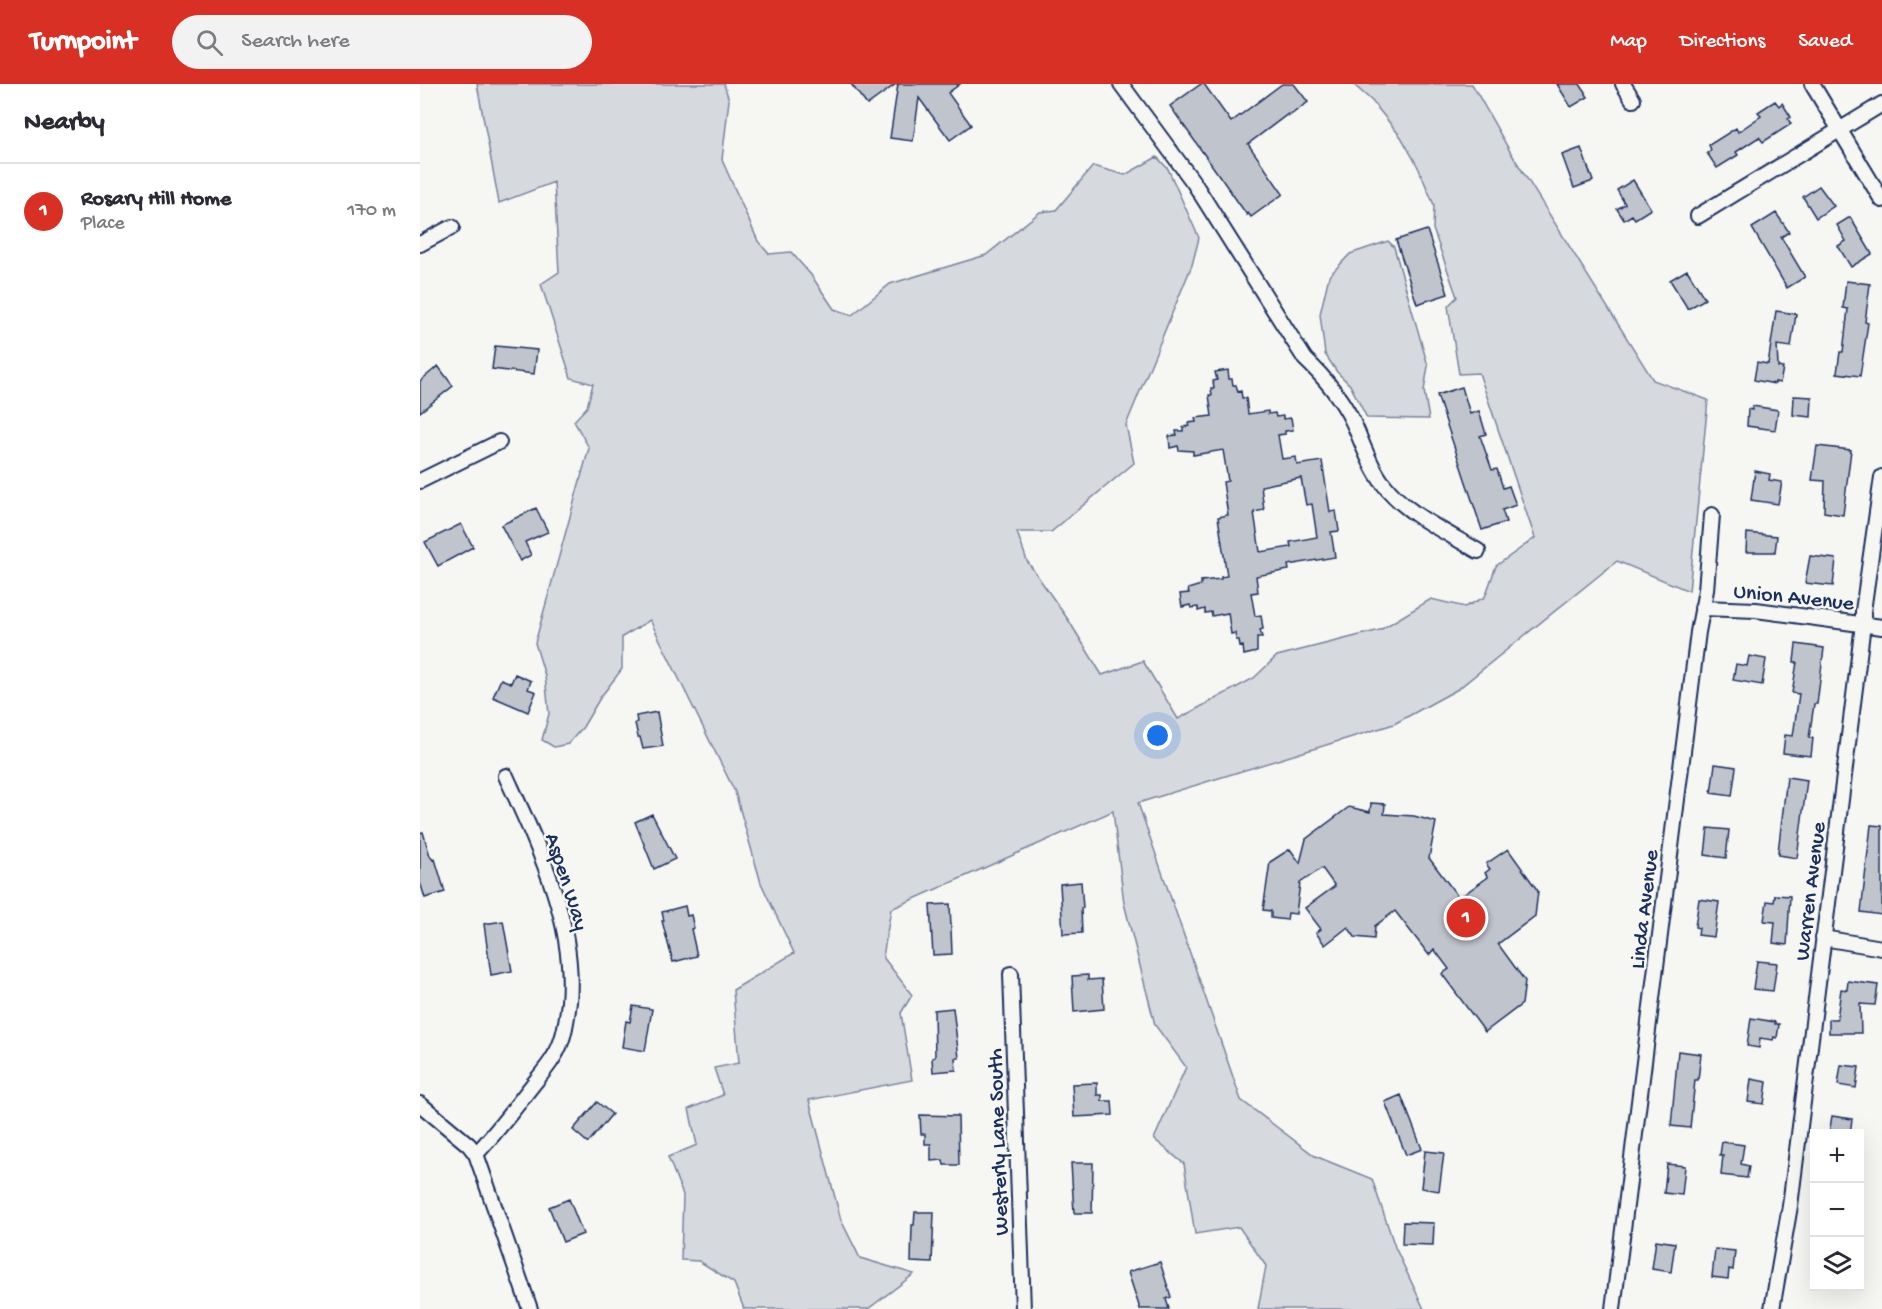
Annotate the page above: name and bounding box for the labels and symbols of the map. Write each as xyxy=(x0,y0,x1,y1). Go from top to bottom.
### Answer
street label: Union Avenue xyxy=(1732,580,1856,618)
your location xyxy=(1143,721,1172,750)
street label: Warren Avenue xyxy=(1791,820,1833,962)
street label: Aspen Way xyxy=(537,830,593,934)
street label: Linda Avenue xyxy=(1626,848,1666,971)
pin: 1 xyxy=(1446,896,1486,940)
street label: Westerly Lane South xyxy=(984,1048,1016,1236)

